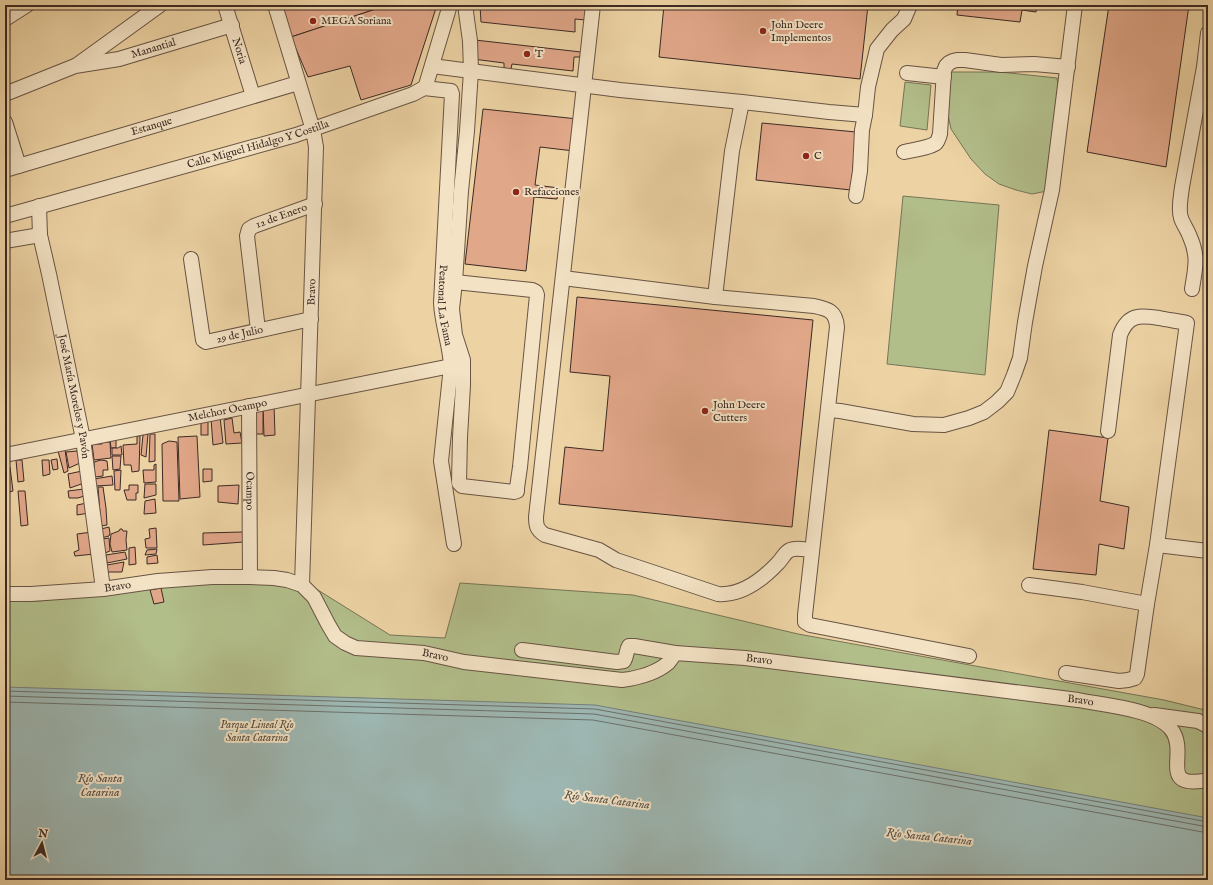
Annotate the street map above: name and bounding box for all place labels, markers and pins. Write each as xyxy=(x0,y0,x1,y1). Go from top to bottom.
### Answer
place label: MEGA Soriana xyxy=(321,14,392,28)
marker: MEGA Soriana xyxy=(308,16,318,26)
place label: John Deere Implementos xyxy=(769,18,831,45)
marker: John Deere Implementos xyxy=(758,26,768,36)
place label: T xyxy=(535,47,543,61)
marker: T xyxy=(522,49,532,59)
place label: C xyxy=(814,149,822,163)
marker: C xyxy=(801,151,811,161)
place label: Refacciones xyxy=(524,185,579,199)
marker: Refacciones xyxy=(511,187,521,197)
place label: John Deere Cutters xyxy=(711,398,765,425)
marker: John Deere Cutters xyxy=(700,406,710,416)

